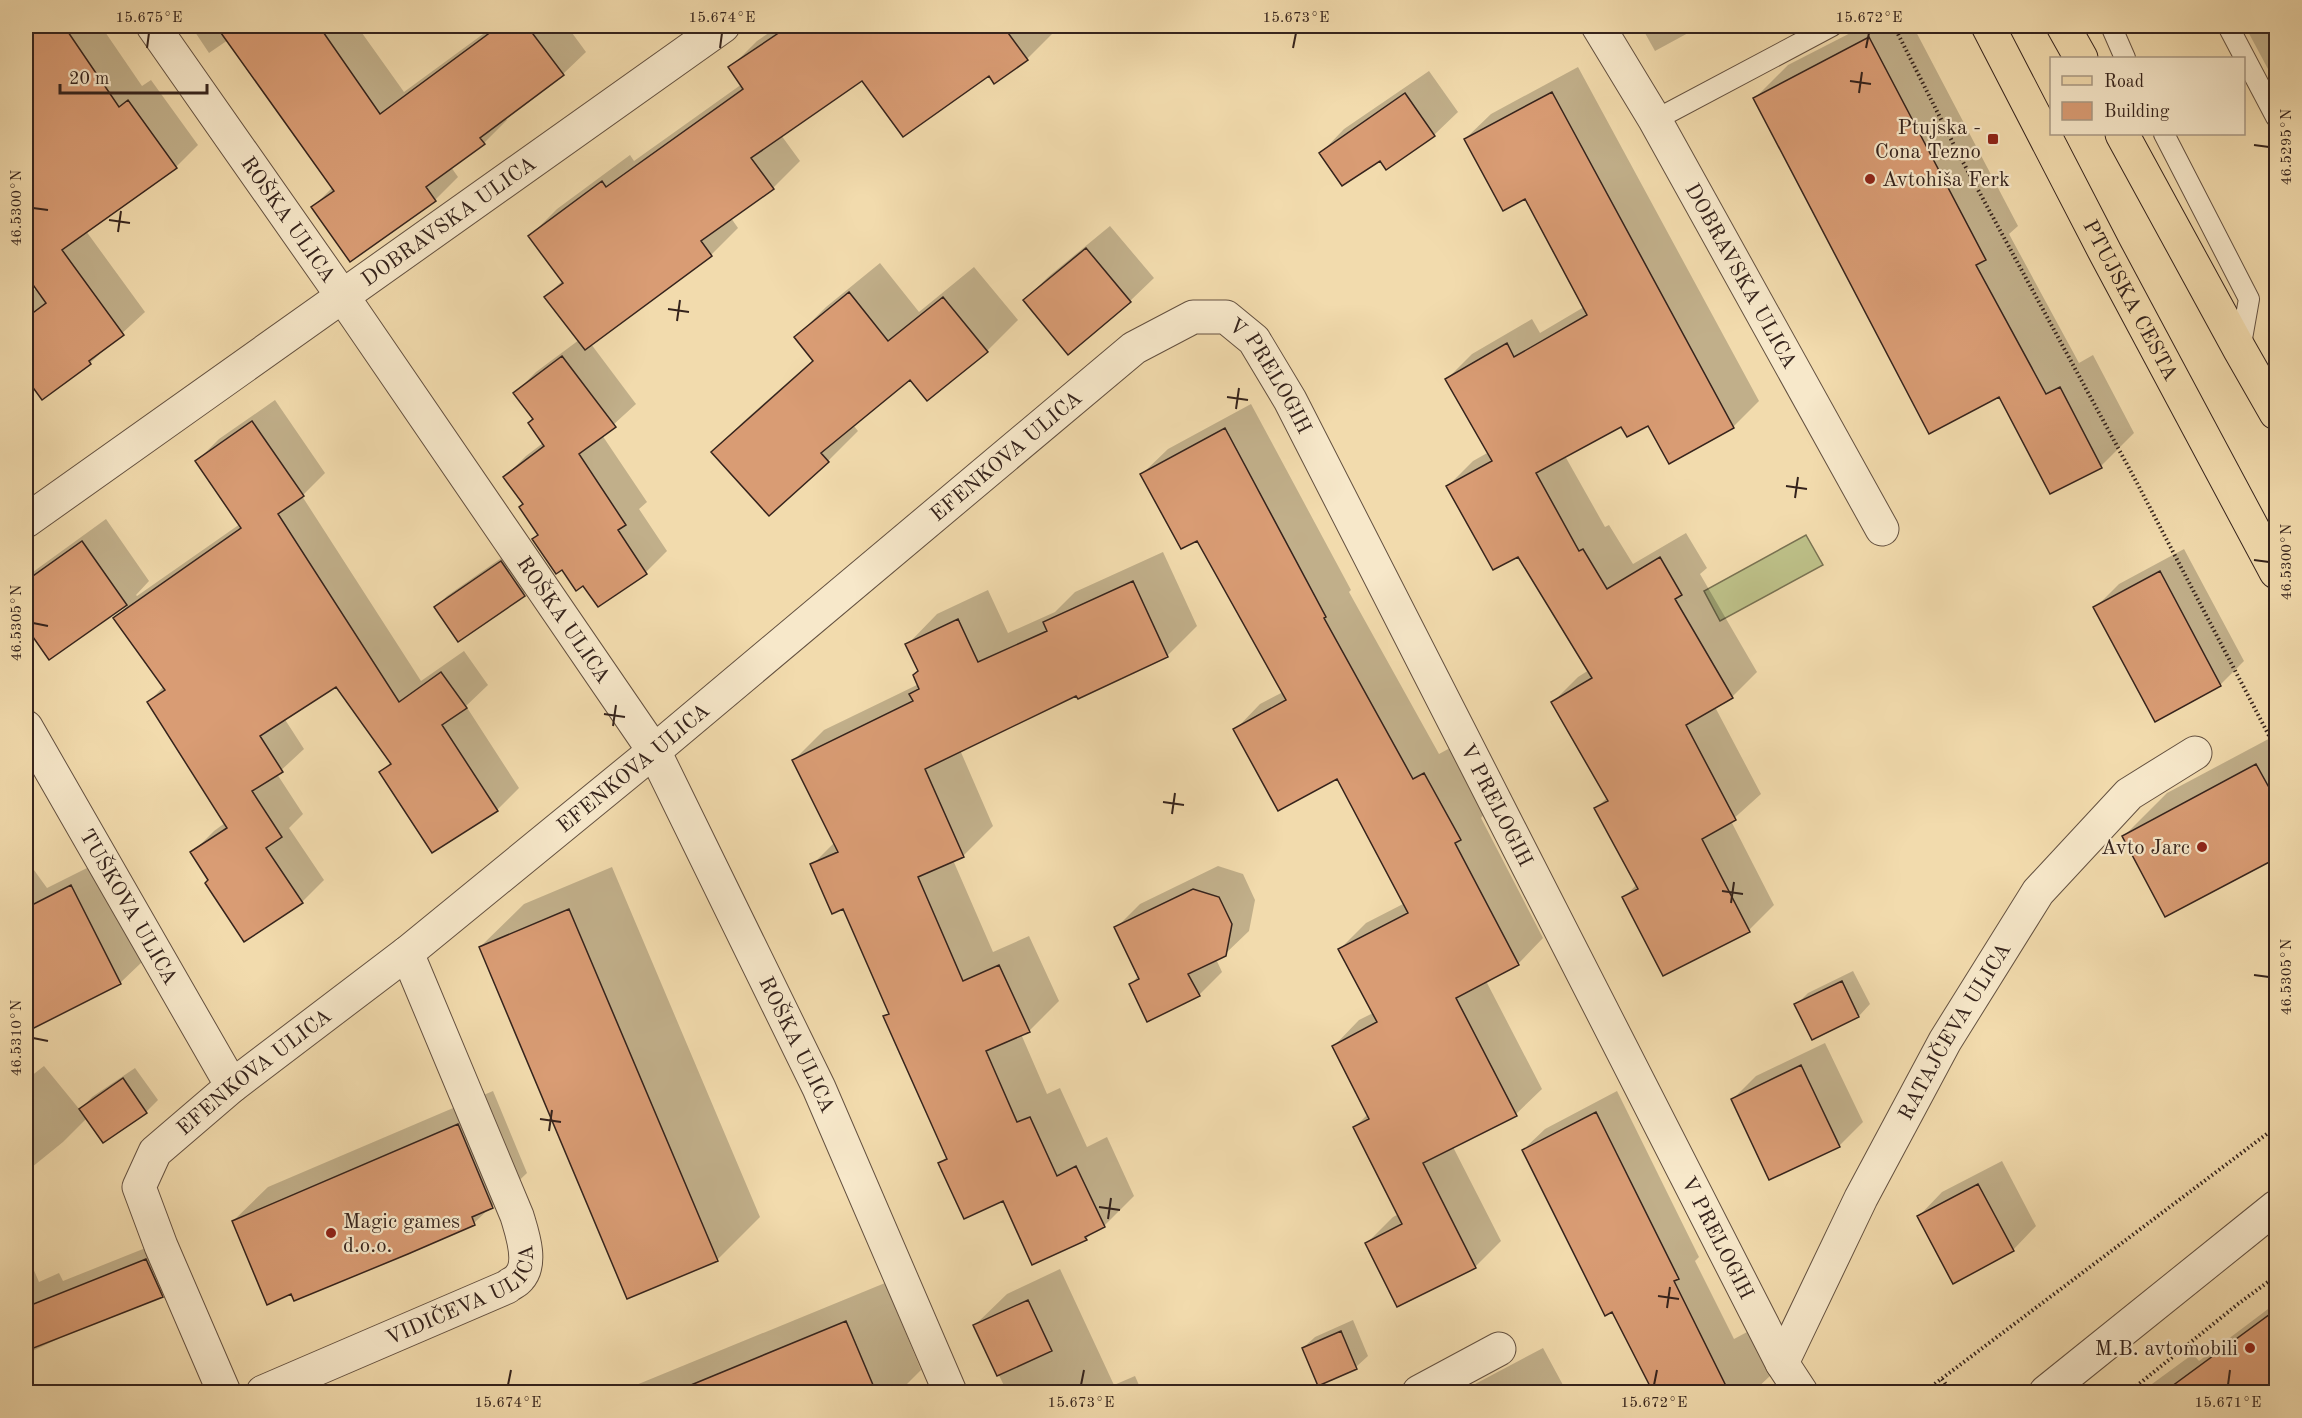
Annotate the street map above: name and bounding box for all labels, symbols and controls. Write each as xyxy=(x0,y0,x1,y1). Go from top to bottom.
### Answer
text: 15.675°E xyxy=(116,11,182,26)
text: 15.674°E xyxy=(689,11,755,26)
text: 15.673°E xyxy=(1263,11,1329,26)
text: 15.672°E xyxy=(1836,11,1902,26)
scale bar xyxy=(60,57,207,95)
legend xyxy=(2050,57,2245,135)
text: 20 m xyxy=(69,70,109,88)
text: Road xyxy=(2104,73,2144,91)
text: Building xyxy=(2104,103,2170,121)
text: 46.5295°N xyxy=(2280,108,2295,185)
place label: Ptujska - Cona Tezno xyxy=(1875,118,1981,163)
marker: Ptujska - Cona Tezno xyxy=(1986,132,2000,146)
street label: ROŠKA ULICA xyxy=(236,153,338,287)
street label: DOBRAVSKA ULICA xyxy=(358,153,540,291)
text: 46.5300°N xyxy=(10,169,25,246)
place label: Avtohiša Ferk xyxy=(1882,170,2010,191)
marker: Avtohiša Ferk xyxy=(1863,172,1877,186)
street label: DOBRAVSKA ULICA xyxy=(1680,180,1800,373)
street label: PTUJSKA CESTA xyxy=(2078,217,2181,385)
street label: V PRELOGIH xyxy=(1224,315,1314,437)
street label: EFENKOVA ULICA xyxy=(927,388,1086,526)
text: 46.5300°N xyxy=(2280,523,2295,600)
street label: ROŠKA ULICA xyxy=(512,553,613,688)
text: 46.5305°N xyxy=(10,584,25,661)
street label: EFENKOVA ULICA xyxy=(554,700,714,837)
street label: V PRELOGIH xyxy=(1456,741,1535,870)
street label: TUŠKOVA ULICA xyxy=(75,826,180,989)
place label: Avto Jarc xyxy=(2101,838,2190,859)
marker: Avto Jarc xyxy=(2195,840,2209,854)
text: 46.5305°N xyxy=(2280,938,2295,1015)
street label: RATAJČEVA ULICA xyxy=(1896,940,2015,1124)
street label: ROŠKA ULICA xyxy=(754,974,837,1116)
text: 46.5310°N xyxy=(10,999,25,1076)
street label: EFENKOVA ULICA xyxy=(174,1005,336,1140)
street label: V PRELOGIH xyxy=(1677,1174,1757,1303)
place label: Magic games d.o.o. xyxy=(343,1212,460,1257)
marker: Magic games d.o.o. xyxy=(324,1226,338,1240)
street label: VIDIČEVA ULICA xyxy=(383,1244,538,1350)
place label: M.B. avtomobili xyxy=(2095,1339,2238,1360)
marker: M.B. avtomobili xyxy=(2243,1341,2257,1355)
text: 15.674°E xyxy=(475,1396,541,1411)
text: 15.673°E xyxy=(1048,1396,1114,1411)
text: 15.672°E xyxy=(1621,1396,1687,1411)
text: 15.671°E xyxy=(2195,1396,2261,1411)

